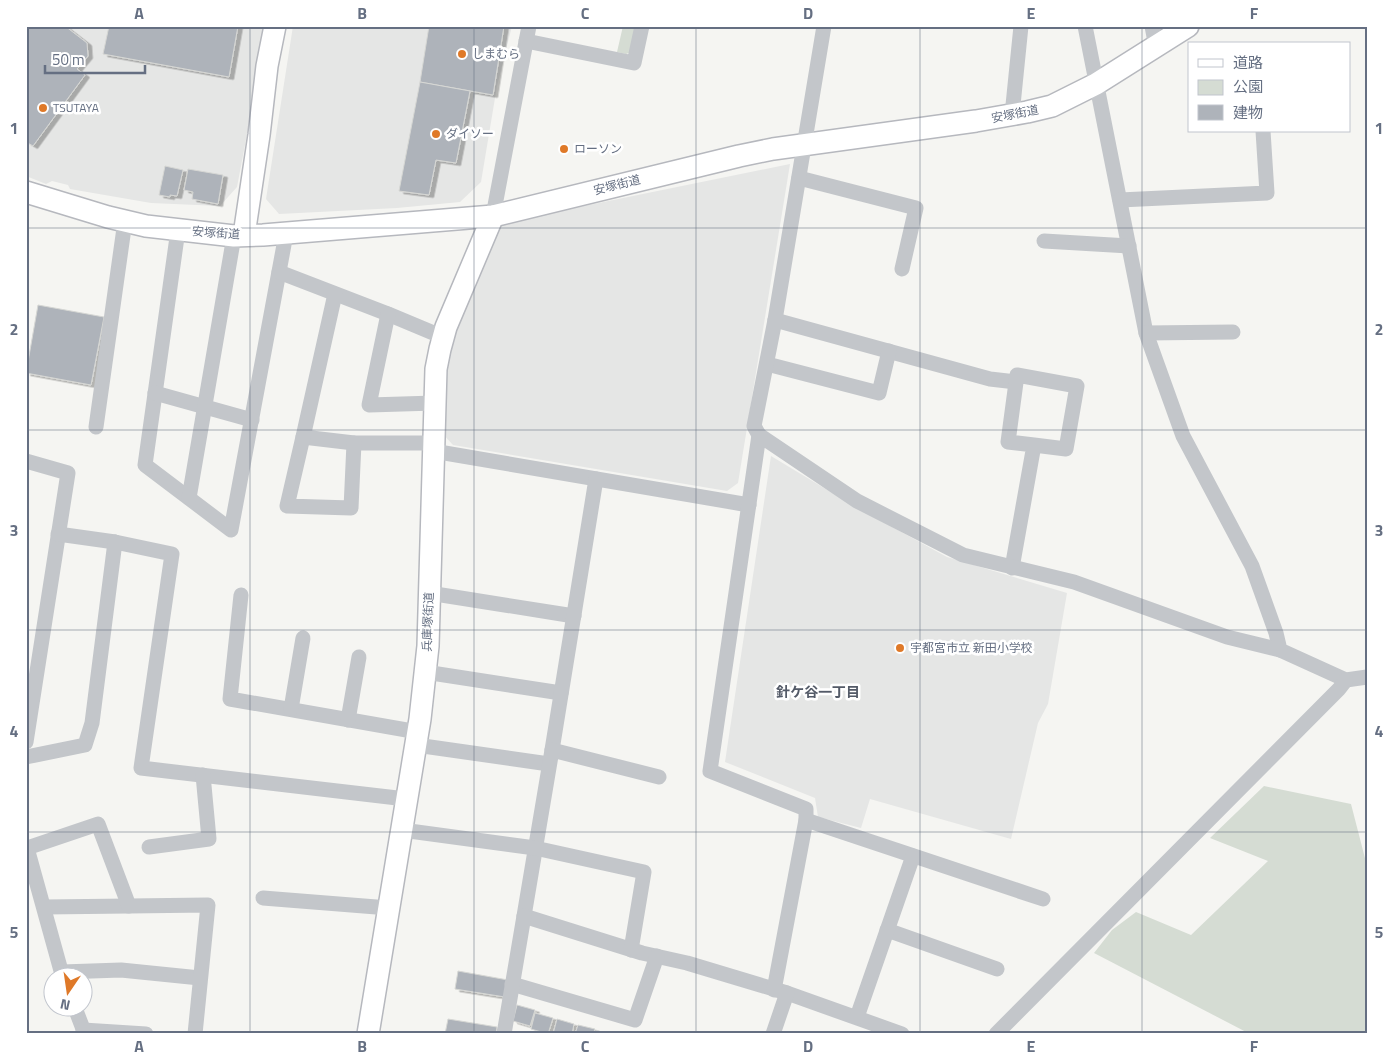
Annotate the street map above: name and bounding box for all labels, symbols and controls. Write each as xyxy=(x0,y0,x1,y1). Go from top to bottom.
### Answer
text: A xyxy=(134,1,144,25)
text: B xyxy=(357,1,367,25)
text: C xyxy=(581,1,590,25)
text: D xyxy=(803,1,813,25)
text: E xyxy=(1027,1,1036,25)
text: F xyxy=(1250,1,1259,25)
scale bar xyxy=(45,42,145,74)
legend xyxy=(1188,42,1350,132)
place label: しまむら xyxy=(472,44,520,63)
text: 50 m xyxy=(52,48,85,71)
marker: しまむら xyxy=(456,48,468,60)
text: 道路 xyxy=(1233,51,1263,74)
text: 公園 xyxy=(1233,75,1263,98)
place label: TSUTAYA xyxy=(53,98,99,117)
street label: 安塚街道 xyxy=(990,100,1040,127)
text: 建物 xyxy=(1233,101,1263,124)
marker: TSUTAYA xyxy=(37,102,49,114)
text: 1 xyxy=(10,116,18,140)
text: 1 xyxy=(1375,116,1383,140)
place label: ダイソー xyxy=(446,124,494,143)
marker: ダイソー xyxy=(430,128,442,140)
place label: ローソン xyxy=(574,139,622,158)
marker: ローソン xyxy=(558,143,570,155)
street label: 安塚街道 xyxy=(591,169,642,200)
street label: 安塚街道 xyxy=(191,221,241,244)
text: 2 xyxy=(10,317,18,341)
text: 2 xyxy=(1375,317,1383,341)
text: 3 xyxy=(10,518,18,542)
text: 3 xyxy=(1375,518,1383,542)
street label: 兵庫塚街道 xyxy=(417,592,438,652)
place label: 宇都宮市立 新田小学校 xyxy=(910,638,1033,657)
marker: 宇都宮市立 新田小学校 xyxy=(894,642,906,654)
district label: 針ケ谷一丁目 xyxy=(776,681,860,702)
text: 4 xyxy=(10,719,19,743)
text: 4 xyxy=(1375,719,1384,743)
text: 5 xyxy=(10,920,19,944)
text: 5 xyxy=(1375,920,1384,944)
north arrow xyxy=(42,968,92,1018)
text: N xyxy=(58,994,72,1016)
text: A xyxy=(134,1034,144,1058)
text: B xyxy=(357,1034,367,1058)
text: C xyxy=(581,1034,590,1058)
text: D xyxy=(803,1034,813,1058)
text: E xyxy=(1027,1034,1036,1058)
text: F xyxy=(1250,1034,1259,1058)

